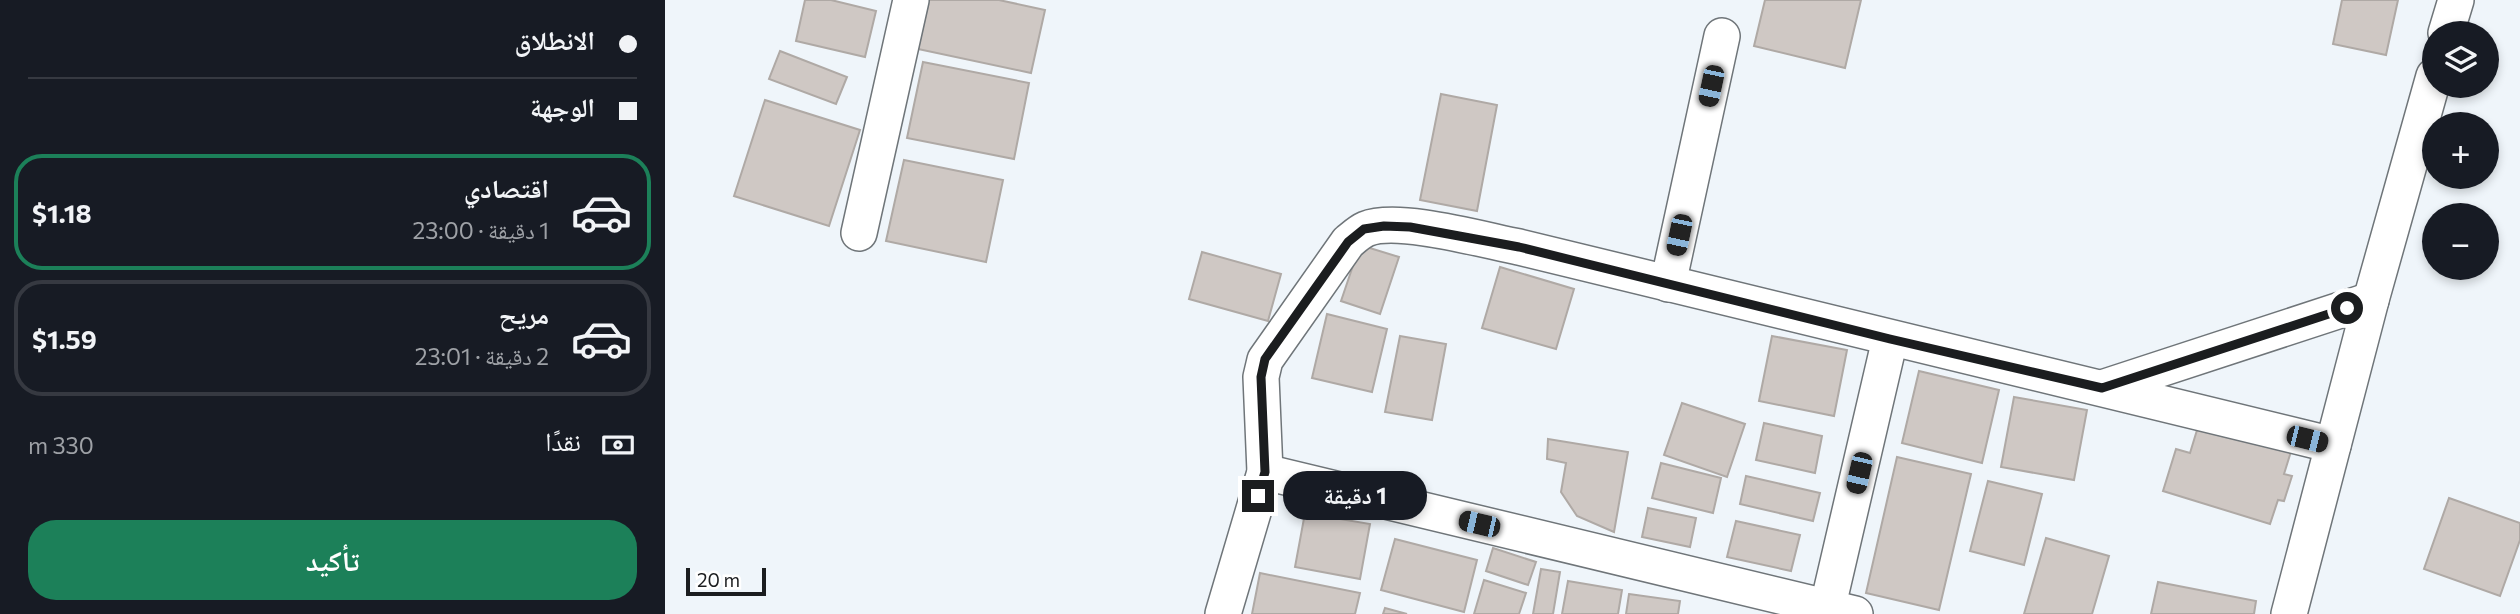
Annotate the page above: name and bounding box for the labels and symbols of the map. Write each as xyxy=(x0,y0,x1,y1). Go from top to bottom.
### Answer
car xyxy=(1697,63,1726,109)
car xyxy=(1665,212,1694,258)
route start xyxy=(2331,292,2363,324)
car xyxy=(2285,424,2330,454)
car xyxy=(1845,450,1874,496)
callout: 1 دقيقة xyxy=(1283,472,1426,520)
route end xyxy=(1242,480,1274,512)
car xyxy=(1457,509,1502,539)
scale bar xyxy=(686,565,767,597)

